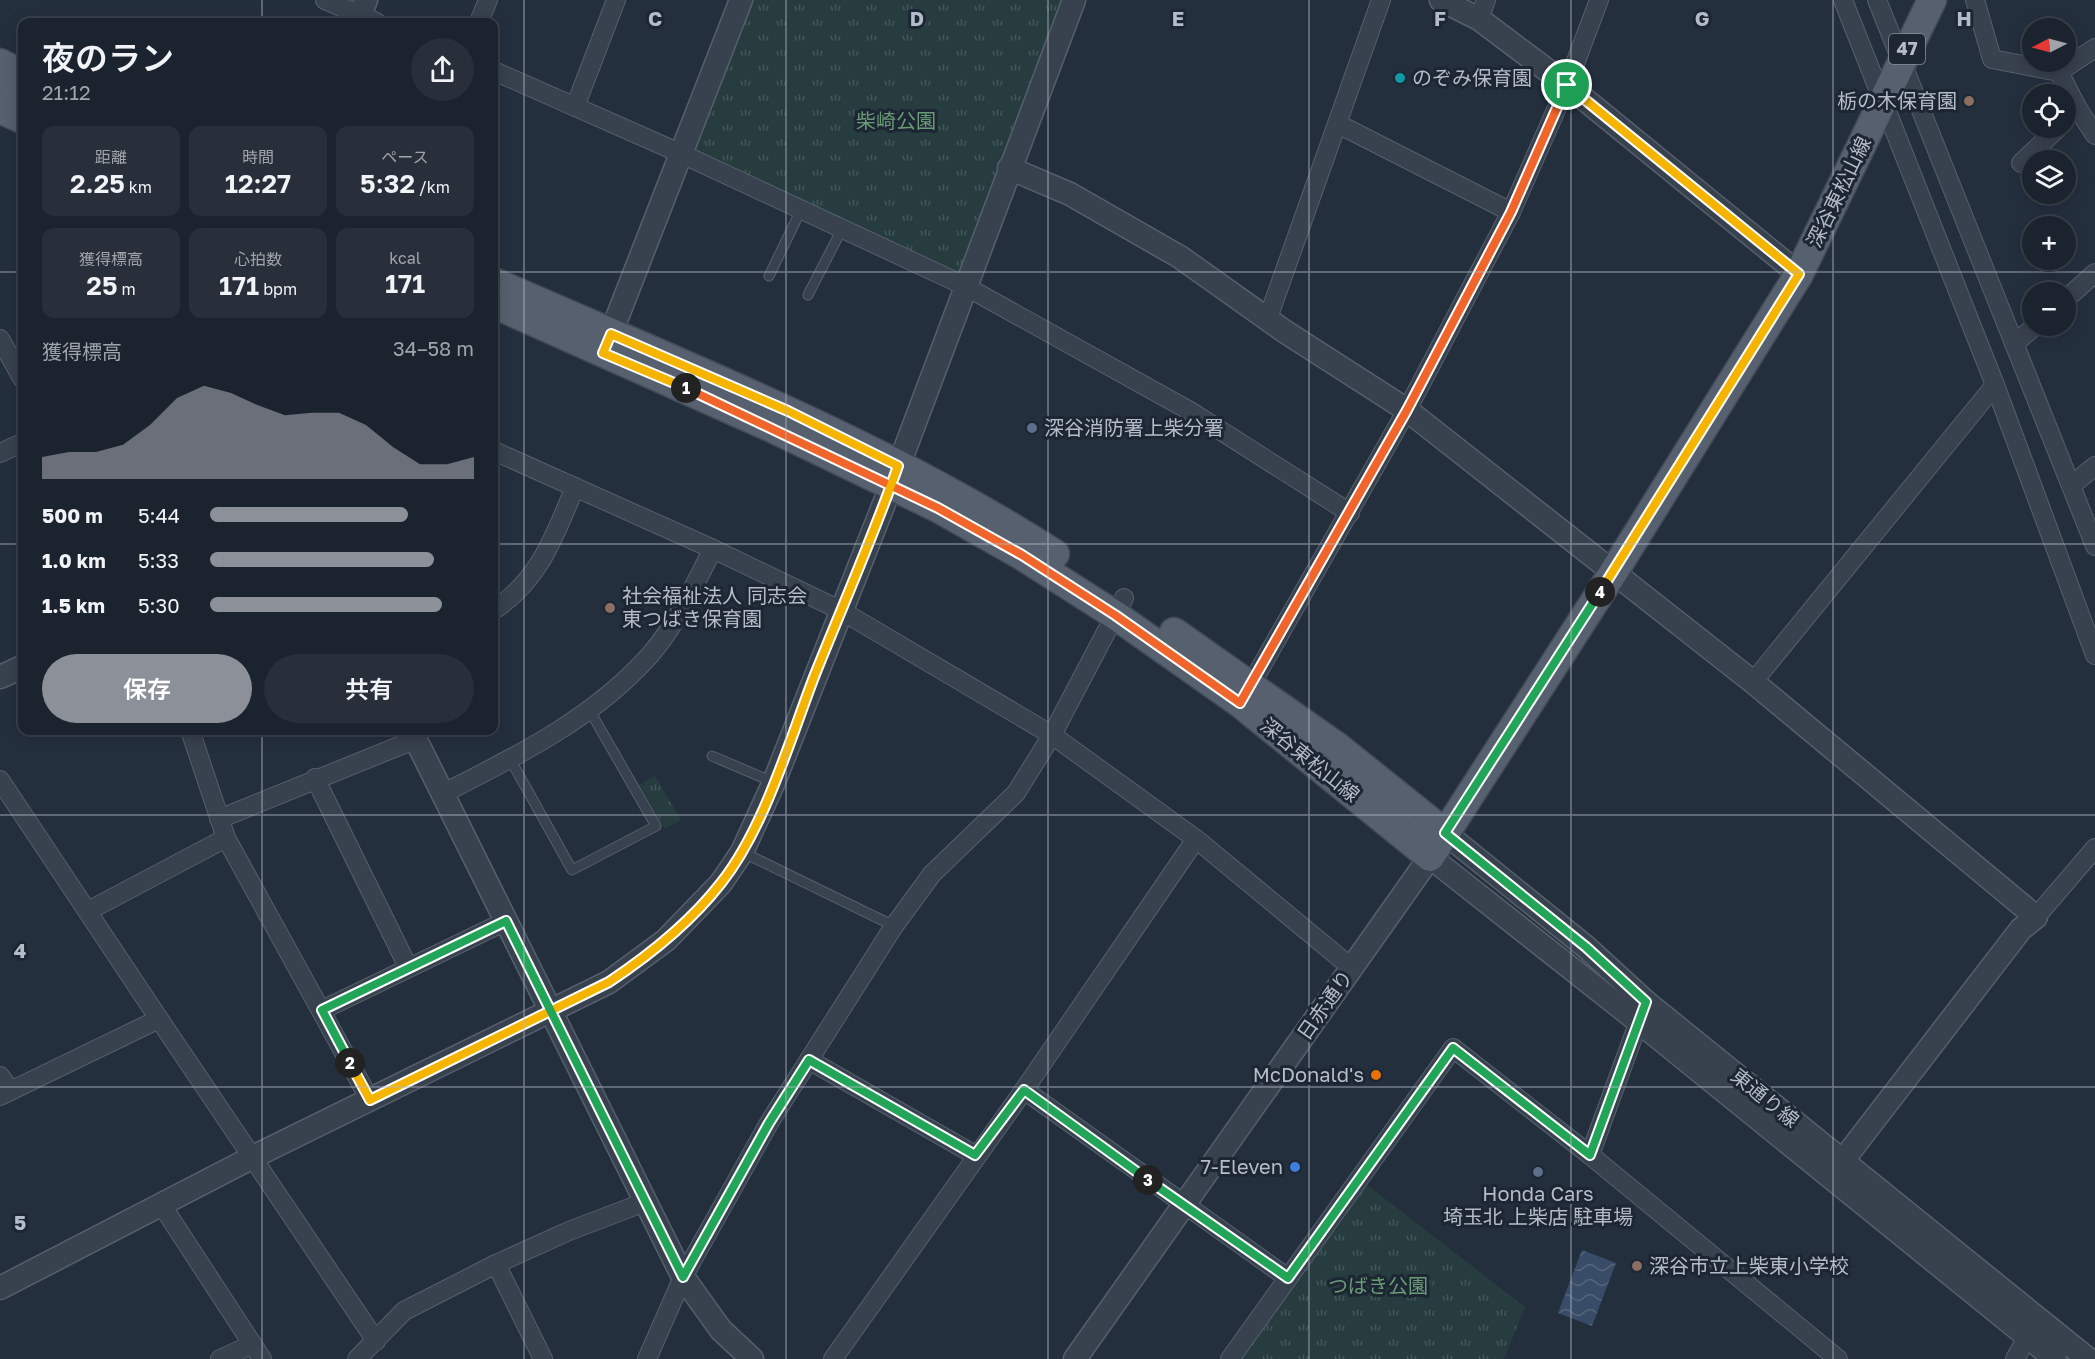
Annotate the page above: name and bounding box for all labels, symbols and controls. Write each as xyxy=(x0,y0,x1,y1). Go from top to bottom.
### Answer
text: C xyxy=(648,6,662,30)
text: D xyxy=(910,6,924,30)
text: E xyxy=(1172,6,1184,30)
text: F xyxy=(1434,6,1446,30)
text: G xyxy=(1695,6,1709,30)
text: H xyxy=(1956,6,1972,30)
north arrow xyxy=(2022,18,2076,72)
map controls xyxy=(2022,18,2076,336)
road number: 47 xyxy=(1889,34,1925,64)
text: 夜のラン xyxy=(42,38,174,77)
button: share xyxy=(411,38,474,101)
pin xyxy=(1541,59,1592,110)
place label: のぞみ保育園 xyxy=(1412,65,1532,89)
icon: arrive xyxy=(1550,68,1583,101)
marker: のぞみ保育園 xyxy=(1393,71,1407,85)
text: 21:12 xyxy=(42,80,91,104)
button: locate xyxy=(2022,84,2076,138)
place label: 栃の木保育園 xyxy=(1837,88,1957,112)
marker: 栃の木保育園 xyxy=(1962,94,1976,108)
park label: 柴崎公園 xyxy=(856,108,936,132)
street label: 深谷東松山線 xyxy=(1801,132,1875,251)
text: 距離 xyxy=(95,147,127,167)
text: 時間 xyxy=(242,147,274,167)
text: ペース xyxy=(381,147,429,167)
button: layers xyxy=(2022,150,2076,204)
text: 2.25 xyxy=(70,168,125,199)
text: 12:27 xyxy=(225,168,291,199)
text: 5:32 xyxy=(360,168,415,199)
text: km xyxy=(125,177,152,197)
text: /km xyxy=(415,177,450,197)
button: + xyxy=(2022,216,2076,270)
text: kcal xyxy=(389,248,421,268)
text: 獲得標高 xyxy=(79,249,143,269)
text: 心拍数 xyxy=(234,249,282,269)
text: 171 xyxy=(385,268,425,299)
text: 25 xyxy=(86,270,117,301)
text: 171 xyxy=(219,270,259,301)
text: m xyxy=(117,279,136,299)
text: bpm xyxy=(259,279,297,299)
button: − xyxy=(2022,282,2076,336)
text: 34–58 m xyxy=(393,336,474,360)
text: 獲得標高 xyxy=(42,339,122,363)
pin: 1 xyxy=(671,373,701,403)
text: 1 xyxy=(682,378,690,398)
place label: 深谷消防署上柴分署 xyxy=(1044,415,1224,439)
marker: 深谷消防署上柴分署 xyxy=(1025,421,1039,435)
text: 500 m xyxy=(42,503,103,527)
text: 5:44 xyxy=(138,503,180,527)
text: 1.0 km xyxy=(42,548,106,572)
text: 5:33 xyxy=(138,548,179,572)
pin: 4 xyxy=(1585,577,1615,607)
text: 4 xyxy=(1595,582,1605,602)
place label: 社会福祉法人 同志会 東つばき保育園 xyxy=(622,583,807,630)
text: 1.5 km xyxy=(42,593,105,617)
text: 5:30 xyxy=(138,593,180,617)
marker: 社会福祉法人 同志会 東つばき保育園 xyxy=(603,601,617,615)
button: 保存 xyxy=(42,654,252,723)
button: 共有 xyxy=(264,654,474,723)
street label: 深谷東松山線 xyxy=(1256,712,1365,806)
text: 4 xyxy=(14,938,26,962)
street label: 日赤通り xyxy=(1291,965,1357,1044)
pin: 2 xyxy=(335,1048,365,1078)
text: 2 xyxy=(345,1053,355,1073)
place label: McDonald's xyxy=(1253,1062,1364,1086)
street label: 東通り線 xyxy=(1727,1063,1804,1132)
marker: McDonald's xyxy=(1369,1068,1383,1082)
place label: 7-Eleven xyxy=(1201,1154,1283,1178)
marker: 7-Eleven xyxy=(1288,1160,1302,1174)
pin: 3 xyxy=(1133,1165,1163,1195)
marker: Honda Cars 埼玉北 上柴店 駐車場 xyxy=(1531,1165,1545,1179)
text: 3 xyxy=(1143,1170,1153,1190)
place label: Honda Cars 埼玉北 上柴店 駐車場 xyxy=(1443,1181,1633,1228)
text: 5 xyxy=(14,1210,26,1234)
place label: 深谷市立上柴東小学校 xyxy=(1649,1253,1849,1277)
marker: 深谷市立上柴東小学校 xyxy=(1630,1259,1644,1273)
park label: つばき公園 xyxy=(1328,1273,1428,1297)

